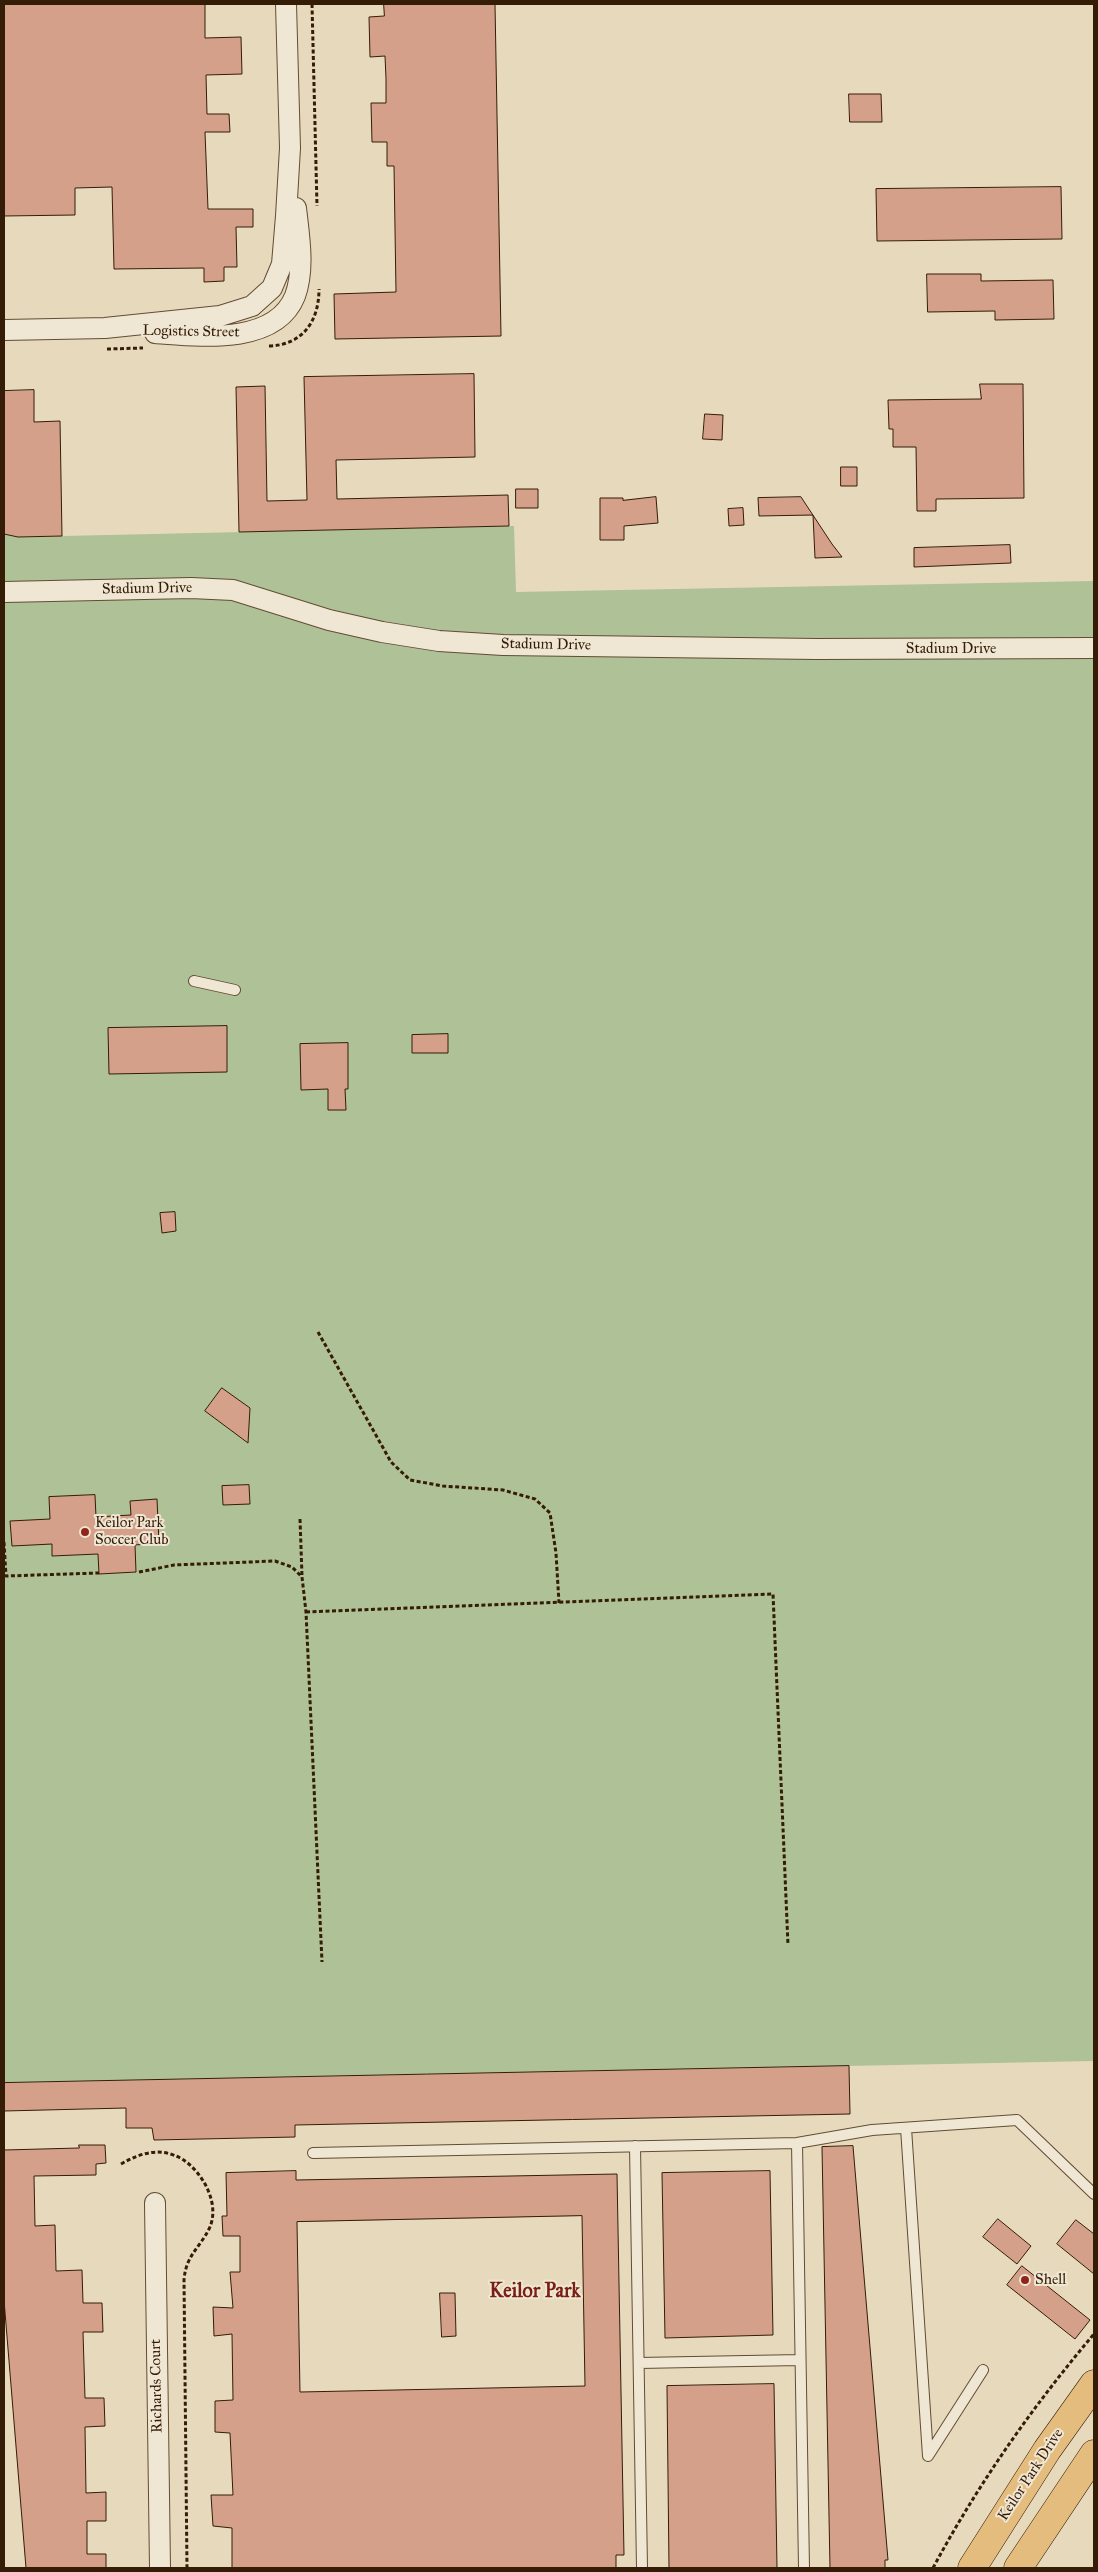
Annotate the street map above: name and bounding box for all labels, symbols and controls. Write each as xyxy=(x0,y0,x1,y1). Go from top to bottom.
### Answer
street label: Logistics Street xyxy=(142,322,240,342)
street label: Stadium Drive xyxy=(102,579,192,599)
street label: Stadium Drive xyxy=(501,635,591,655)
street label: Stadium Drive xyxy=(906,640,996,658)
place label: Keilor Park Soccer Club xyxy=(95,1514,169,1549)
marker: Keilor Park Soccer Club xyxy=(79,1526,91,1538)
place label: Shell xyxy=(1035,2271,1066,2289)
marker: Shell xyxy=(1019,2274,1031,2286)
district label: Keilor Park xyxy=(489,2280,581,2304)
street label: Richards Court xyxy=(147,2339,167,2433)
street label: Keilor Park Drive xyxy=(994,2425,1068,2525)

